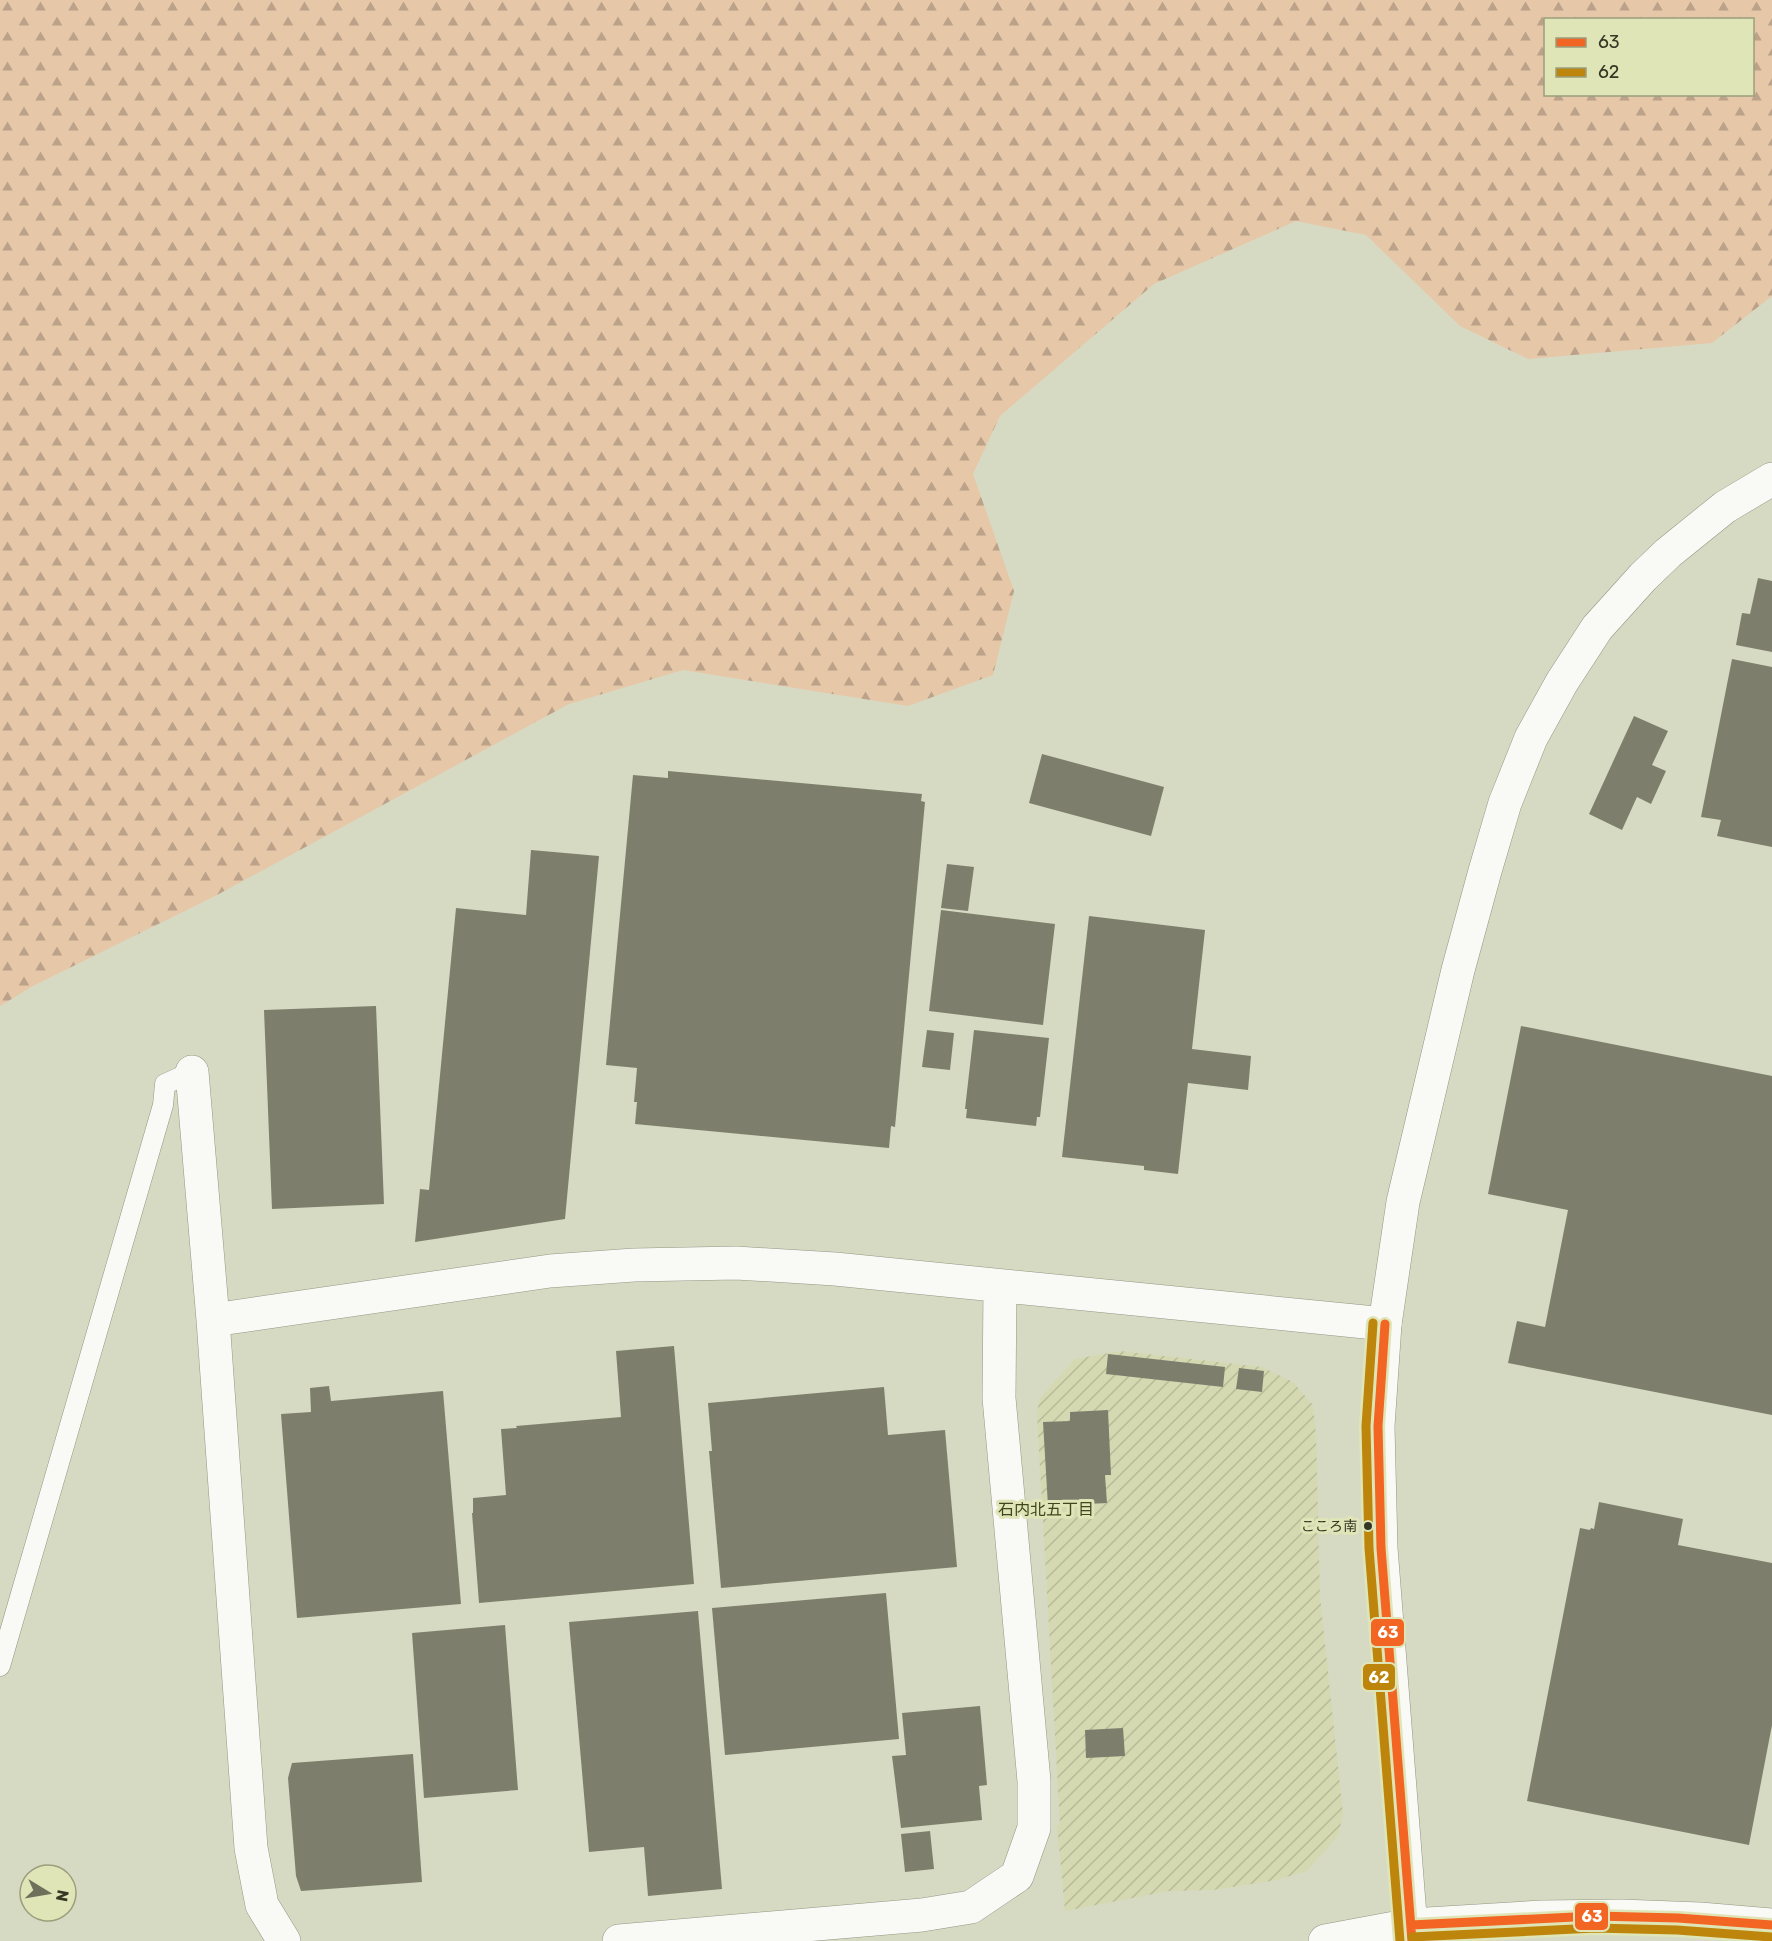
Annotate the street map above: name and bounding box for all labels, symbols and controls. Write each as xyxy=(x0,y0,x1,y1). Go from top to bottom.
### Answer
legend xyxy=(1544,18,1754,96)
text: 63 xyxy=(1598,31,1620,53)
text: 62 xyxy=(1598,61,1619,83)
district label: 石内北五丁目 xyxy=(998,1500,1094,1519)
place label: こころ南 xyxy=(1301,1518,1357,1535)
marker: こころ南 xyxy=(1362,1520,1374,1532)
line badge: 63 xyxy=(1370,1618,1405,1647)
text: 63 xyxy=(1378,1623,1398,1642)
line badge: 62 xyxy=(1362,1663,1396,1691)
text: 62 xyxy=(1369,1668,1389,1687)
north arrow xyxy=(18,1863,78,1923)
text: N xyxy=(52,1888,73,1903)
line badge: 63 xyxy=(1574,1902,1609,1931)
text: 63 xyxy=(1582,1907,1602,1926)

